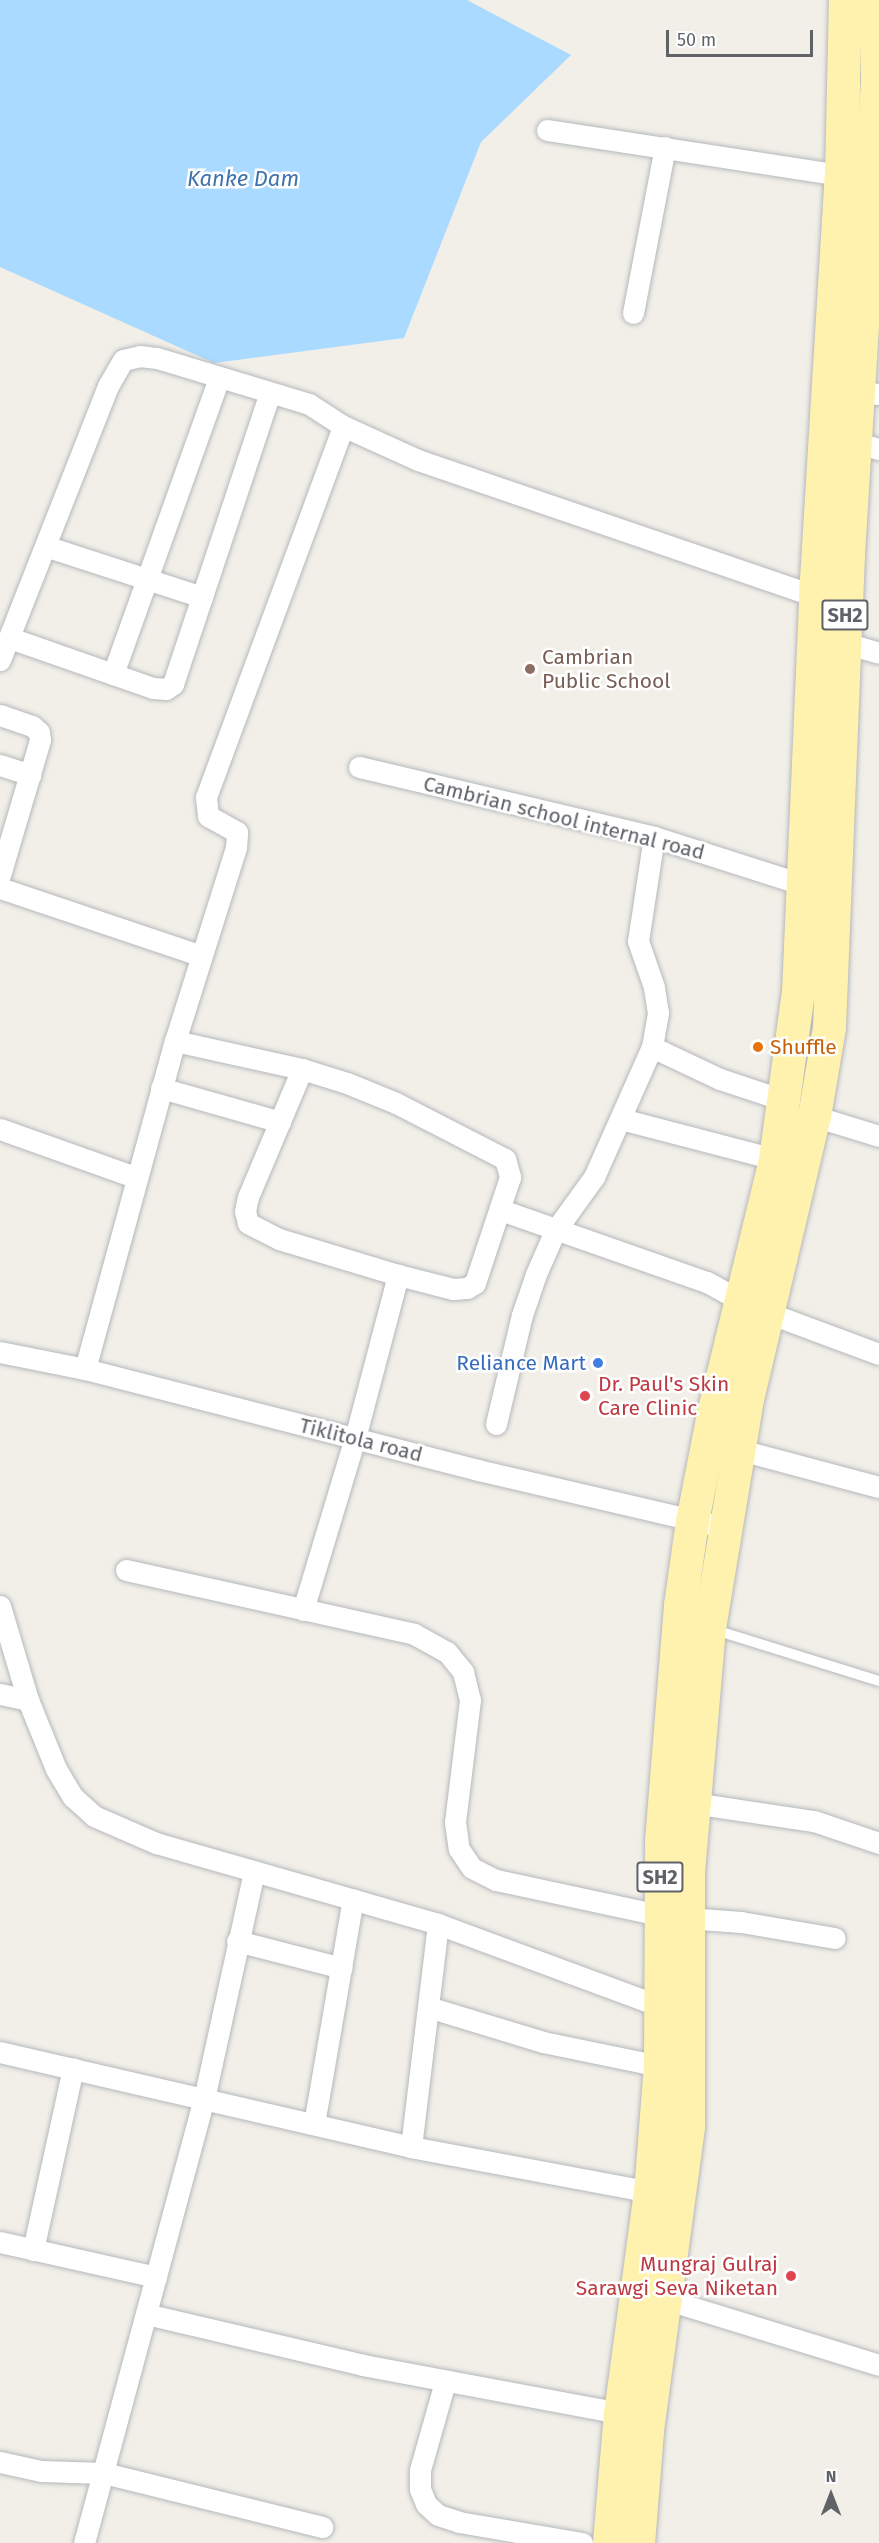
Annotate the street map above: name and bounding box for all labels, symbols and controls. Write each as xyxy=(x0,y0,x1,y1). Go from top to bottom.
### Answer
scale bar xyxy=(669,18,816,56)
text: 50 m xyxy=(677,29,716,51)
water label: Kanke Dam xyxy=(187,166,299,192)
road number: SH2 xyxy=(821,598,869,632)
place label: Cambrian Public School xyxy=(542,644,670,694)
marker: Cambrian Public School xyxy=(523,662,537,676)
street label: Cambrian school internal road xyxy=(421,771,707,865)
place label: Shuffle xyxy=(770,1034,837,1060)
marker: Shuffle xyxy=(751,1040,765,1054)
place label: Reliance Mart xyxy=(456,1350,586,1376)
marker: Reliance Mart xyxy=(591,1356,605,1370)
place label: Dr. Paul's Skin Care Clinic xyxy=(598,1371,729,1421)
marker: Dr. Paul's Skin Care Clinic xyxy=(576,1387,594,1405)
street label: Tiklitola road xyxy=(297,1413,425,1467)
road number: SH2 xyxy=(636,1860,684,1894)
place label: Mungraj Gulraj Sarawgi Seva Niketan xyxy=(576,2251,778,2301)
marker: Mungraj Gulraj Sarawgi Seva Niketan xyxy=(782,2267,800,2285)
north arrow xyxy=(801,2465,861,2525)
text: N xyxy=(826,2467,836,2486)

